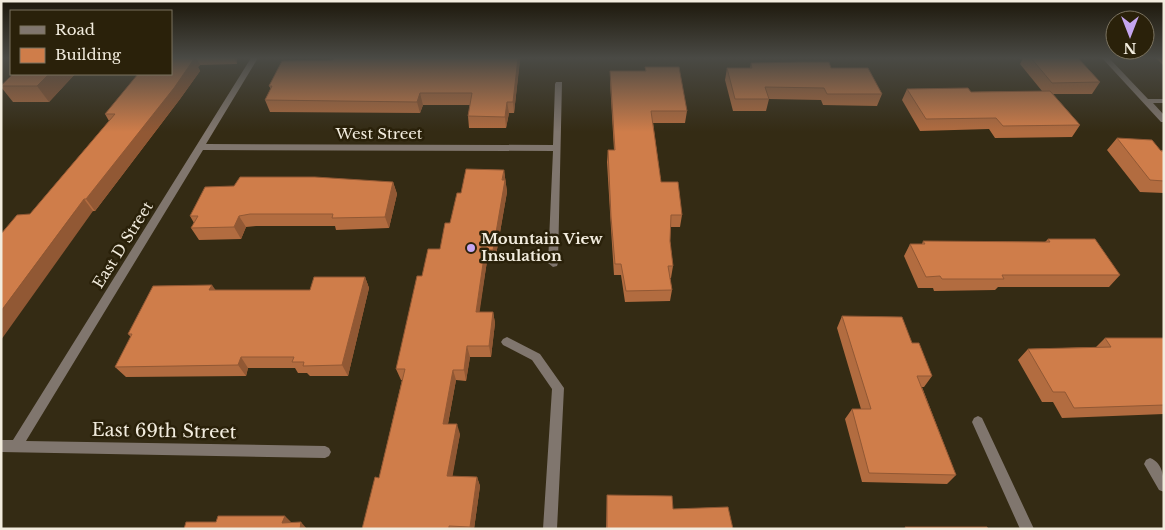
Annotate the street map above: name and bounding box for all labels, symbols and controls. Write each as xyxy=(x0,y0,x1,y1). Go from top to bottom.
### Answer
legend xyxy=(10,10,172,75)
north arrow xyxy=(1105,10,1155,60)
text: Road xyxy=(55,20,95,39)
text: N xyxy=(1123,39,1137,57)
text: Building xyxy=(55,45,122,64)
street label: West Street xyxy=(335,124,423,143)
street label: East D Street xyxy=(88,198,157,292)
place label: Mountain View Insulation xyxy=(481,229,603,265)
marker: Mountain View Insulation xyxy=(465,242,477,254)
street label: East 69th Street xyxy=(91,419,237,443)

